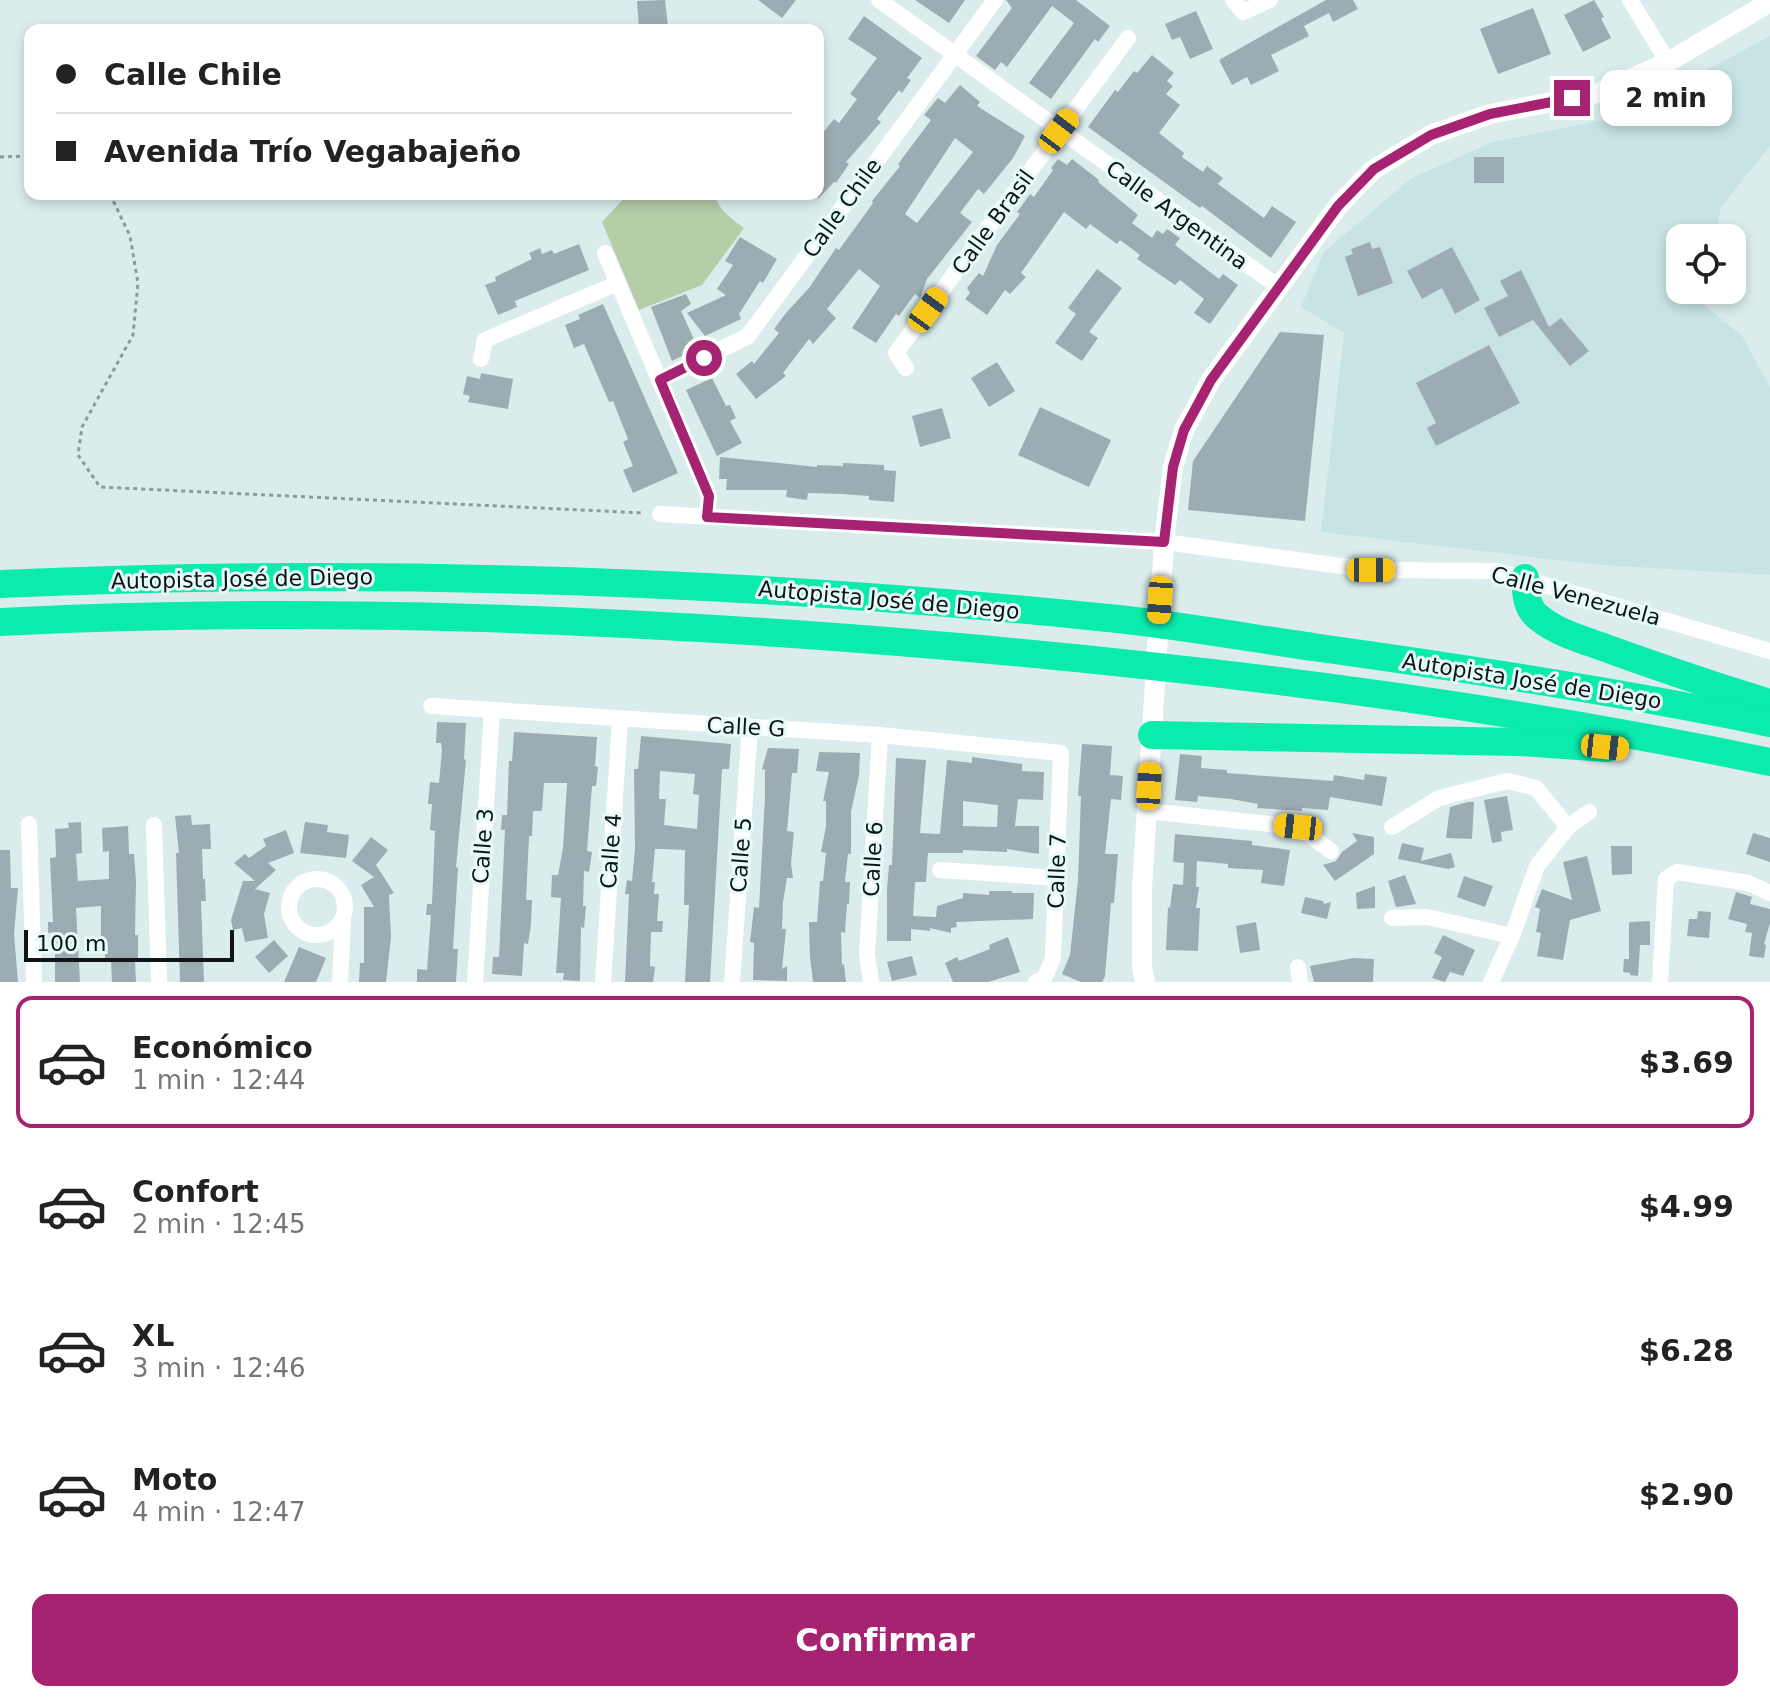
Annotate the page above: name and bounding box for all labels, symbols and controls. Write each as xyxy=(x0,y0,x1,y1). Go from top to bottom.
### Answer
text: Calle Chile xyxy=(104,57,282,92)
callout: 2 min xyxy=(1600,70,1732,126)
route end xyxy=(1554,80,1590,116)
text: 2 min xyxy=(1625,83,1707,113)
car xyxy=(1035,105,1083,157)
text: Avenida Trío Vegabajeño xyxy=(104,134,521,169)
street label: Calle Chile xyxy=(798,153,886,263)
street label: Calle Argentina xyxy=(1101,155,1253,275)
street label: Calle Brasil xyxy=(947,165,1039,279)
map controls xyxy=(1666,224,1746,304)
button: locate xyxy=(1666,224,1746,304)
car xyxy=(904,284,952,336)
route start xyxy=(686,340,722,376)
car xyxy=(1347,558,1395,582)
street label: Calle Venezuela xyxy=(1488,561,1664,631)
street label: Autopista José de Diego xyxy=(111,564,373,594)
car xyxy=(1146,575,1174,625)
street label: Autopista José de Diego xyxy=(757,576,1021,624)
street label: Autopista José de Diego xyxy=(1401,648,1663,714)
street label: Calle G xyxy=(706,712,786,742)
car xyxy=(1580,733,1630,761)
car xyxy=(1136,761,1162,811)
street label: Calle 3 xyxy=(468,807,498,885)
street label: Calle 4 xyxy=(596,812,626,890)
car xyxy=(1273,813,1323,841)
street label: Calle 5 xyxy=(726,816,756,894)
street label: Calle 6 xyxy=(859,821,887,897)
street label: Calle 7 xyxy=(1043,833,1071,909)
scale bar xyxy=(24,926,234,962)
text: 100 m xyxy=(36,931,106,956)
icon: car xyxy=(36,1026,108,1098)
text: Económico xyxy=(132,1030,313,1065)
text: $3.69 xyxy=(1639,1045,1734,1080)
text: 1 min · 12:44 xyxy=(132,1065,306,1095)
icon: car xyxy=(36,1170,108,1242)
text: Confort xyxy=(132,1174,259,1209)
text: $4.99 xyxy=(1639,1189,1734,1224)
text: 2 min · 12:45 xyxy=(132,1209,306,1239)
icon: car xyxy=(36,1314,108,1386)
text: XL xyxy=(132,1318,174,1353)
text: $6.28 xyxy=(1639,1333,1734,1368)
text: 3 min · 12:46 xyxy=(132,1353,306,1383)
icon: car xyxy=(36,1458,108,1530)
text: Moto xyxy=(132,1462,217,1497)
text: $2.90 xyxy=(1639,1477,1734,1512)
text: 4 min · 12:47 xyxy=(132,1497,306,1527)
button: Confirmar xyxy=(32,1594,1738,1686)

